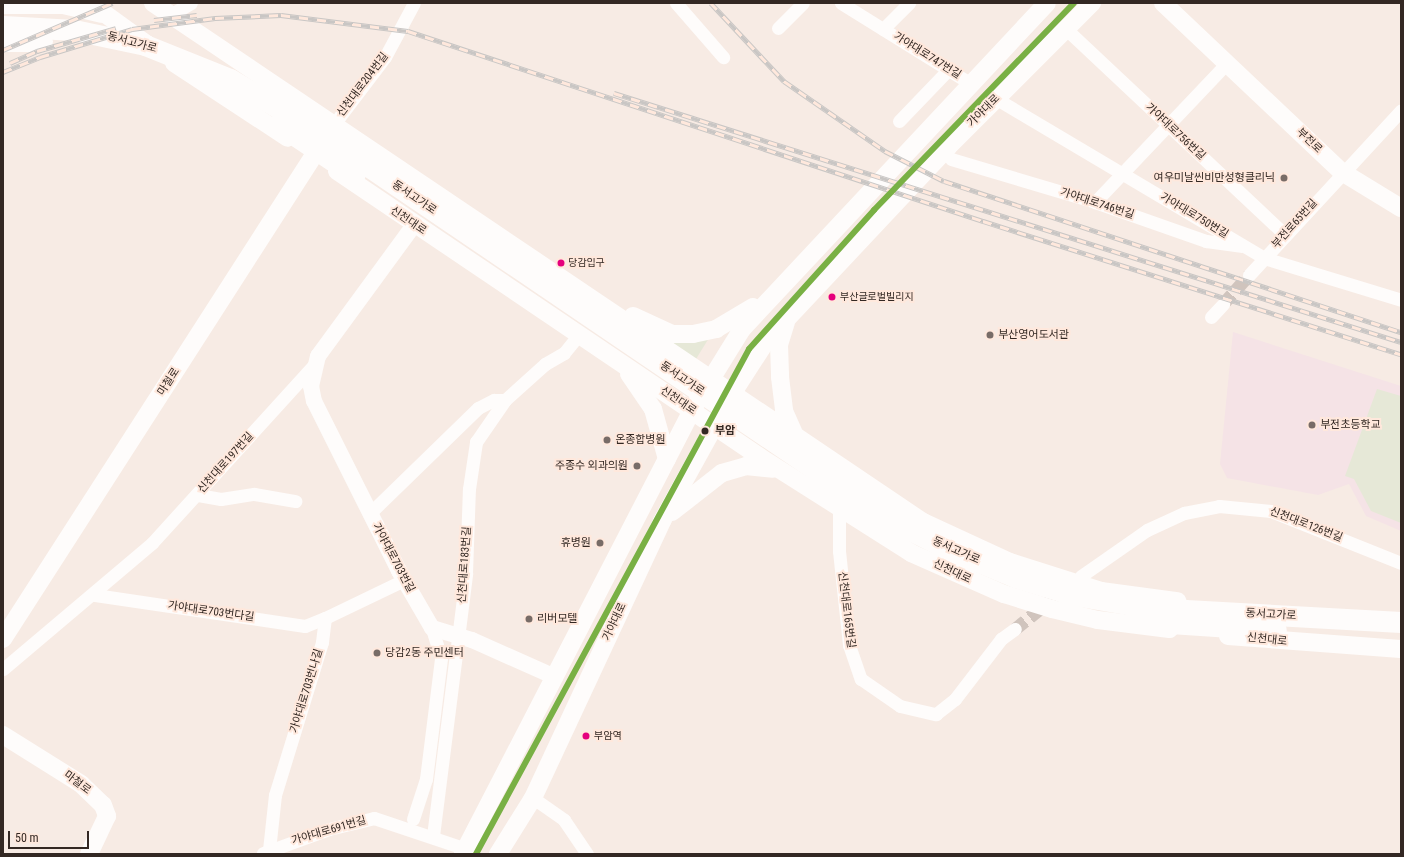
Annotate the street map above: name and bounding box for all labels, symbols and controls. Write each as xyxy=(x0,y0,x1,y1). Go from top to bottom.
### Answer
street label: 동서고가로 xyxy=(106,30,158,56)
street label: 가야대로747번길 xyxy=(891,30,963,82)
street label: 신천대로204번길 xyxy=(335,50,391,120)
street label: 가야대로 xyxy=(965,92,1003,130)
street label: 가야대로756번길 xyxy=(1142,101,1208,163)
street label: 부전로 xyxy=(1293,126,1325,156)
place label: 여우미날씬비만성형클리닉 xyxy=(1154,171,1275,185)
marker: 여우미날씬비만성형클리닉 xyxy=(1278,172,1290,184)
street label: 동서고가로 xyxy=(389,178,439,218)
street label: 가야대로746번길 xyxy=(1058,186,1136,222)
street label: 가야대로750번길 xyxy=(1158,191,1230,241)
street label: 부전로65번길 xyxy=(1270,197,1320,251)
street label: 신천대로 xyxy=(388,204,428,238)
place label: 당감입구 xyxy=(568,257,605,269)
marker: 당감입구 xyxy=(556,258,566,268)
place label: 부산글로벌빌리지 xyxy=(840,291,914,303)
marker: 부산글로벌빌리지 xyxy=(827,292,837,302)
place label: 부산영어도서관 xyxy=(998,328,1069,342)
marker: 부산영어도서관 xyxy=(985,330,995,340)
street label: 동서고가로 xyxy=(657,359,707,399)
street label: 마철로 xyxy=(155,366,183,398)
street label: 신천대로 xyxy=(658,384,698,418)
place label: 부전초등학교 xyxy=(1320,418,1381,432)
marker: 부전초등학교 xyxy=(1307,420,1317,430)
marker: 부암 xyxy=(698,424,712,438)
place label: 부암 xyxy=(715,424,735,438)
street label: 신천대로197번길 xyxy=(195,430,257,496)
place label: 온종합병원 xyxy=(615,433,666,447)
marker: 온종합병원 xyxy=(602,435,612,445)
place label: 주종수 외과의원 xyxy=(555,459,628,473)
marker: 주종수 외과의원 xyxy=(631,460,643,472)
street label: 신천대로126번길 xyxy=(1268,505,1344,545)
street label: 가야대로703번길 xyxy=(369,521,417,595)
street label: 신천대로183번길 xyxy=(456,526,474,604)
street label: 동서고가로 xyxy=(930,535,982,567)
place label: 휴병원 xyxy=(561,536,591,550)
marker: 휴병원 xyxy=(594,537,606,549)
street label: 신천대로 xyxy=(931,557,973,587)
street label: 신천대로165번길 xyxy=(835,571,857,649)
street label: 가야대로703번다길 xyxy=(167,599,255,625)
street label: 가야대로 xyxy=(600,601,630,643)
street label: 동서고가로 xyxy=(1245,607,1297,623)
place label: 리버모텔 xyxy=(537,612,577,626)
marker: 리버모텔 xyxy=(524,614,534,624)
street label: 신천대로 xyxy=(1246,631,1288,649)
place label: 당감2동 주민센터 xyxy=(385,646,464,660)
street label: 가야대로703번나길 xyxy=(288,647,326,735)
marker: 당감2동 주민센터 xyxy=(372,648,382,658)
place label: 부암역 xyxy=(594,730,622,742)
marker: 부암역 xyxy=(581,731,591,741)
street label: 마철로 xyxy=(61,769,93,797)
street label: 가야대로691번길 xyxy=(290,814,368,848)
scale bar xyxy=(10,823,91,849)
text: 50 m xyxy=(15,831,39,845)

